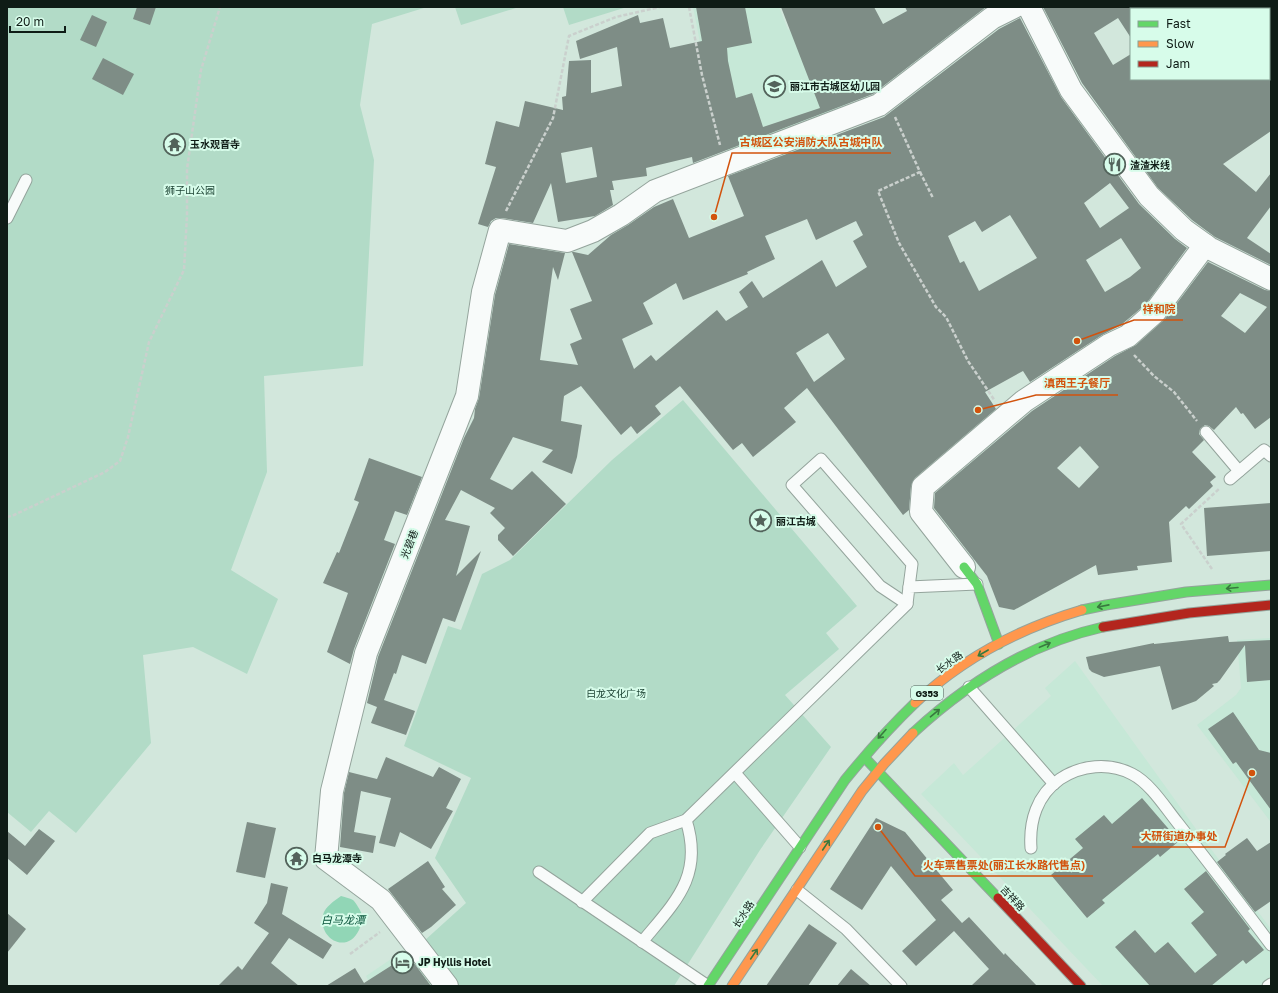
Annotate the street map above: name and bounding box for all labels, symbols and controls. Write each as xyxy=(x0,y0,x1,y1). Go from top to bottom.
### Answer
scale bar xyxy=(10,8,65,34)
legend xyxy=(1130,8,1270,80)
text: 20 m xyxy=(16,14,44,29)
text: Fast xyxy=(1166,16,1191,31)
text: Slow xyxy=(1166,36,1194,51)
text: Jam xyxy=(1166,56,1190,71)
school or university icon: 丽江市古城区幼儿园 xyxy=(761,73,787,99)
place label: 丽江市古城区幼儿园 xyxy=(790,80,880,92)
callout: 古城区公安消防大队古城中队 xyxy=(732,130,891,153)
temple icon: 玉水观音寺 xyxy=(161,131,187,157)
text: 古城区公安消防大队古城中队 xyxy=(740,135,883,148)
place label: 玉水观音寺 xyxy=(190,138,240,150)
restaurant icon: 渣渣米线 xyxy=(1101,152,1127,178)
place label: 渣渣米线 xyxy=(1130,159,1170,171)
park label: 狮子山公园 xyxy=(165,184,215,196)
callout: 祥和院 xyxy=(1134,297,1183,320)
text: 祥和院 xyxy=(1143,302,1176,315)
callout: 滇西王子餐厅 xyxy=(1036,372,1118,395)
text: 滇西王子餐厅 xyxy=(1044,376,1110,389)
place icon: 丽江古城 xyxy=(747,508,773,534)
place label: 丽江古城 xyxy=(776,515,816,527)
street label: 光碧巷 xyxy=(398,528,420,560)
one-way arrow xyxy=(1226,584,1239,592)
one-way arrow xyxy=(1097,602,1110,610)
one-way arrow xyxy=(1038,641,1050,648)
street label: 长水路 xyxy=(933,648,965,676)
one-way arrow xyxy=(977,650,989,658)
road number: G353 xyxy=(911,686,943,700)
park label: 白龙文化广场 xyxy=(586,687,646,699)
one-way arrow xyxy=(929,709,940,717)
one-way arrow xyxy=(878,729,887,740)
callout: 大研街道办事处 xyxy=(1132,824,1225,847)
text: 大研街道办事处 xyxy=(1141,829,1218,842)
one-way arrow xyxy=(822,840,830,851)
temple icon: 白马龙潭寺 xyxy=(283,845,309,871)
place label: 白马龙潭寺 xyxy=(312,852,362,864)
callout: 火车票售票处(丽江长水路代售点) xyxy=(915,853,1093,876)
text: 火车票售票处(丽江长水路代售点) xyxy=(923,858,1085,871)
street label: 吉祥路 xyxy=(998,883,1028,913)
street label: 长水路 xyxy=(730,898,756,930)
water label: 白马龙潭 xyxy=(321,913,367,926)
one-way arrow xyxy=(750,948,758,959)
hotel icon: JP Hyllis Hotel xyxy=(390,949,416,975)
place label: JP Hyllis Hotel xyxy=(418,956,491,968)

